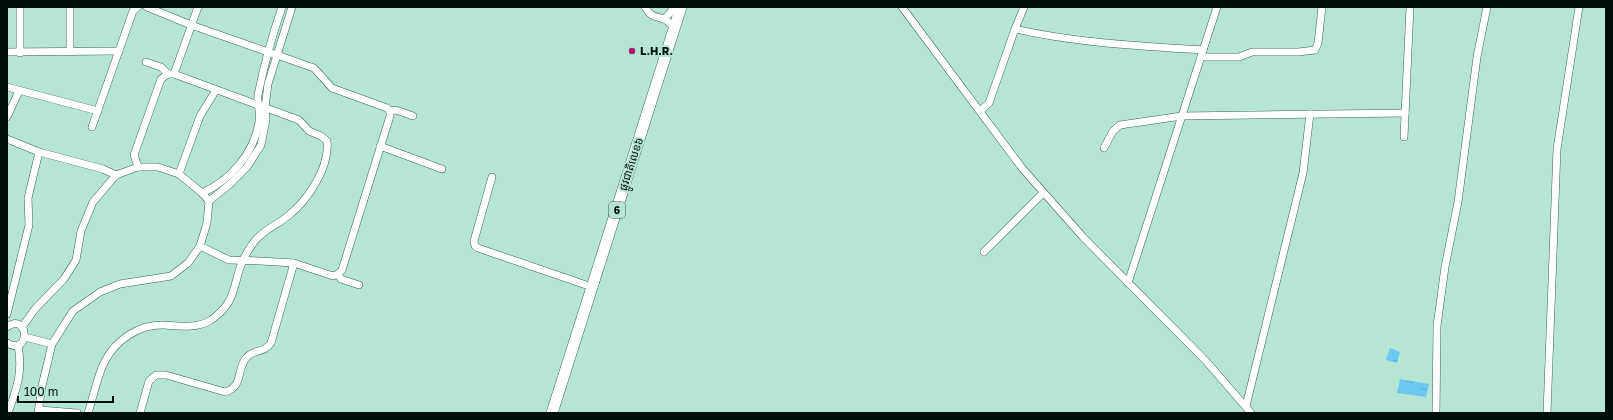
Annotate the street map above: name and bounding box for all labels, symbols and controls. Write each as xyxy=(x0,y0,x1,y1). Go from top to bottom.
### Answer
place label: L.H.R. xyxy=(640,44,673,57)
marker: L.H.R. xyxy=(627,46,637,56)
street label: ផ្លូវជាតិលេខ៦ xyxy=(616,136,649,193)
road number: 6 xyxy=(609,202,625,218)
scale bar xyxy=(18,378,113,404)
text: 100 m xyxy=(24,384,58,399)

